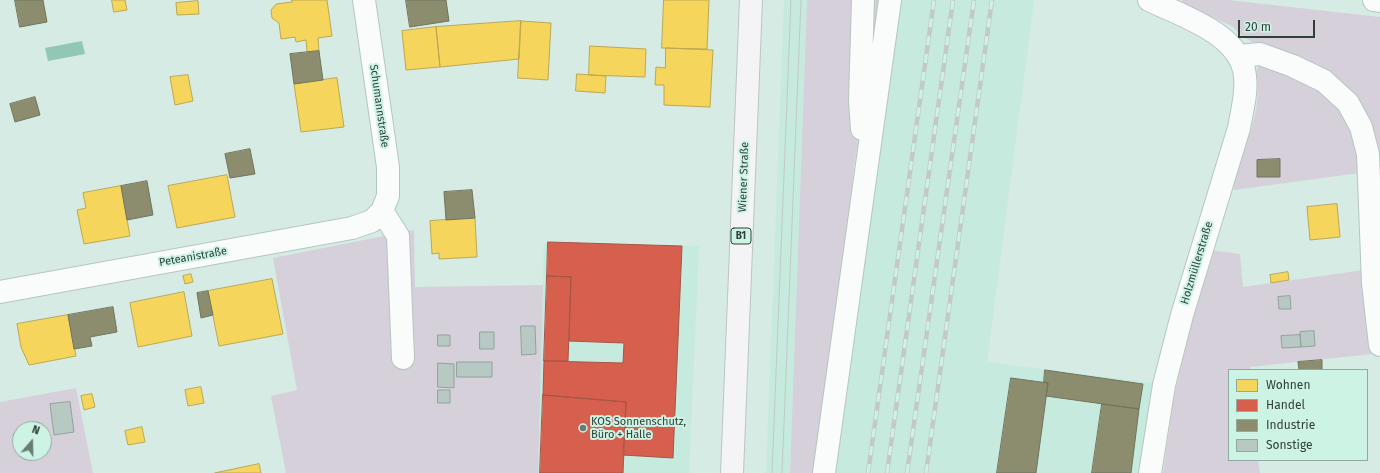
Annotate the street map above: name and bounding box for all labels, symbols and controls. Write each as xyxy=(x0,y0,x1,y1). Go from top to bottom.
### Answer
scale bar xyxy=(1240,12,1317,38)
text: 20 m xyxy=(1245,20,1271,34)
street label: Schumannstraße xyxy=(367,64,391,148)
street label: Wiener Straße xyxy=(736,142,752,212)
street label: Holzmüllerstraße xyxy=(1178,220,1216,306)
road number: B1 xyxy=(731,228,751,244)
street label: Peteanistraße xyxy=(158,245,228,269)
legend xyxy=(1228,369,1368,461)
text: Wohnen xyxy=(1266,378,1310,392)
text: Handel xyxy=(1266,398,1305,412)
place label: KOS Sonnenschutz, Büro + Halle xyxy=(591,415,686,441)
text: Industrie xyxy=(1266,418,1315,432)
north arrow xyxy=(12,421,52,461)
text: N xyxy=(30,423,42,438)
marker: KOS Sonnenschutz, Büro + Halle xyxy=(578,423,588,433)
text: Sonstige xyxy=(1266,438,1313,452)

